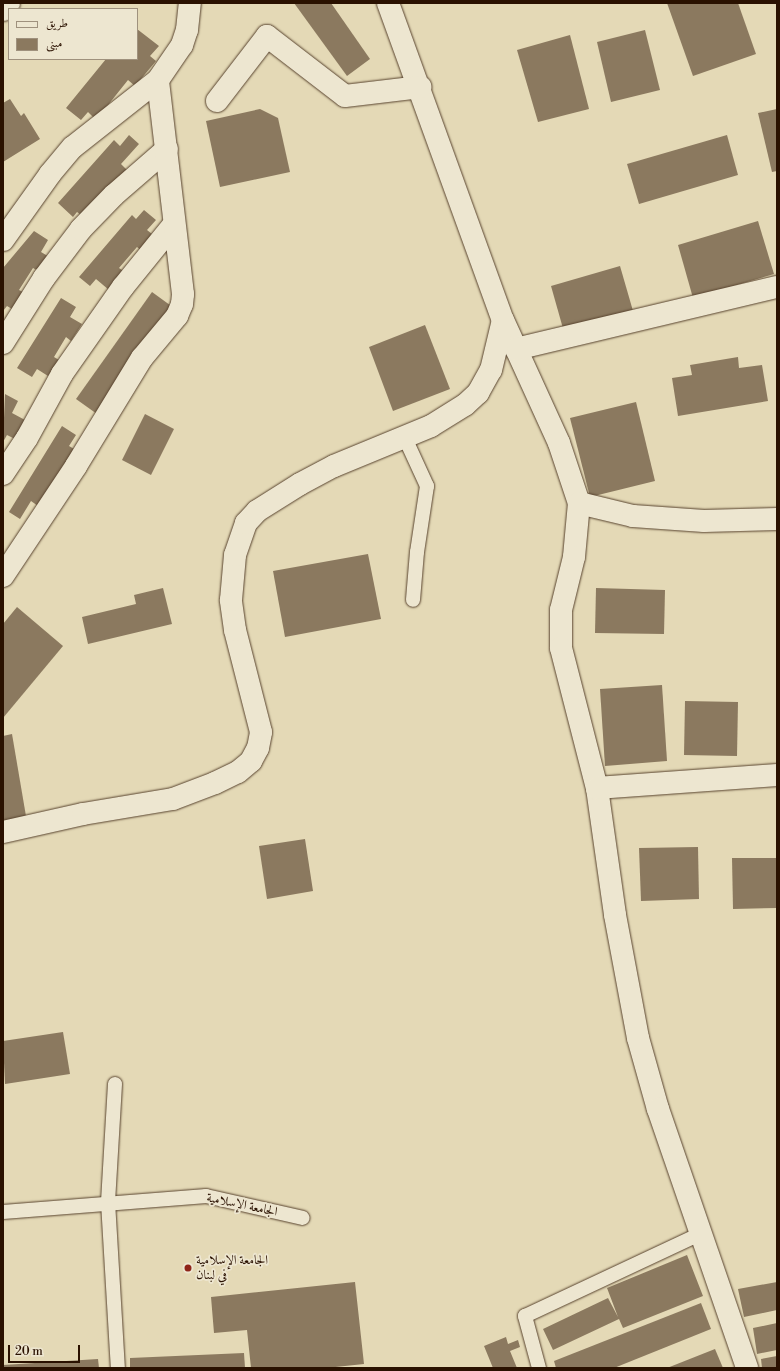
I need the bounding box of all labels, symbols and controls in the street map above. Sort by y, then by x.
legend [8,8,138,60]
text: طريق [46,16,68,31]
text: مبنى [46,36,62,51]
street label: الجامعة الإسلامية [205,1190,279,1220]
place label: الجامعة الإسلامية في لبنان [196,1253,268,1284]
marker: الجامعة الإسلامية في لبنان [183,1263,193,1273]
scale bar [10,1337,82,1363]
text: 20 m [15,1344,43,1359]

